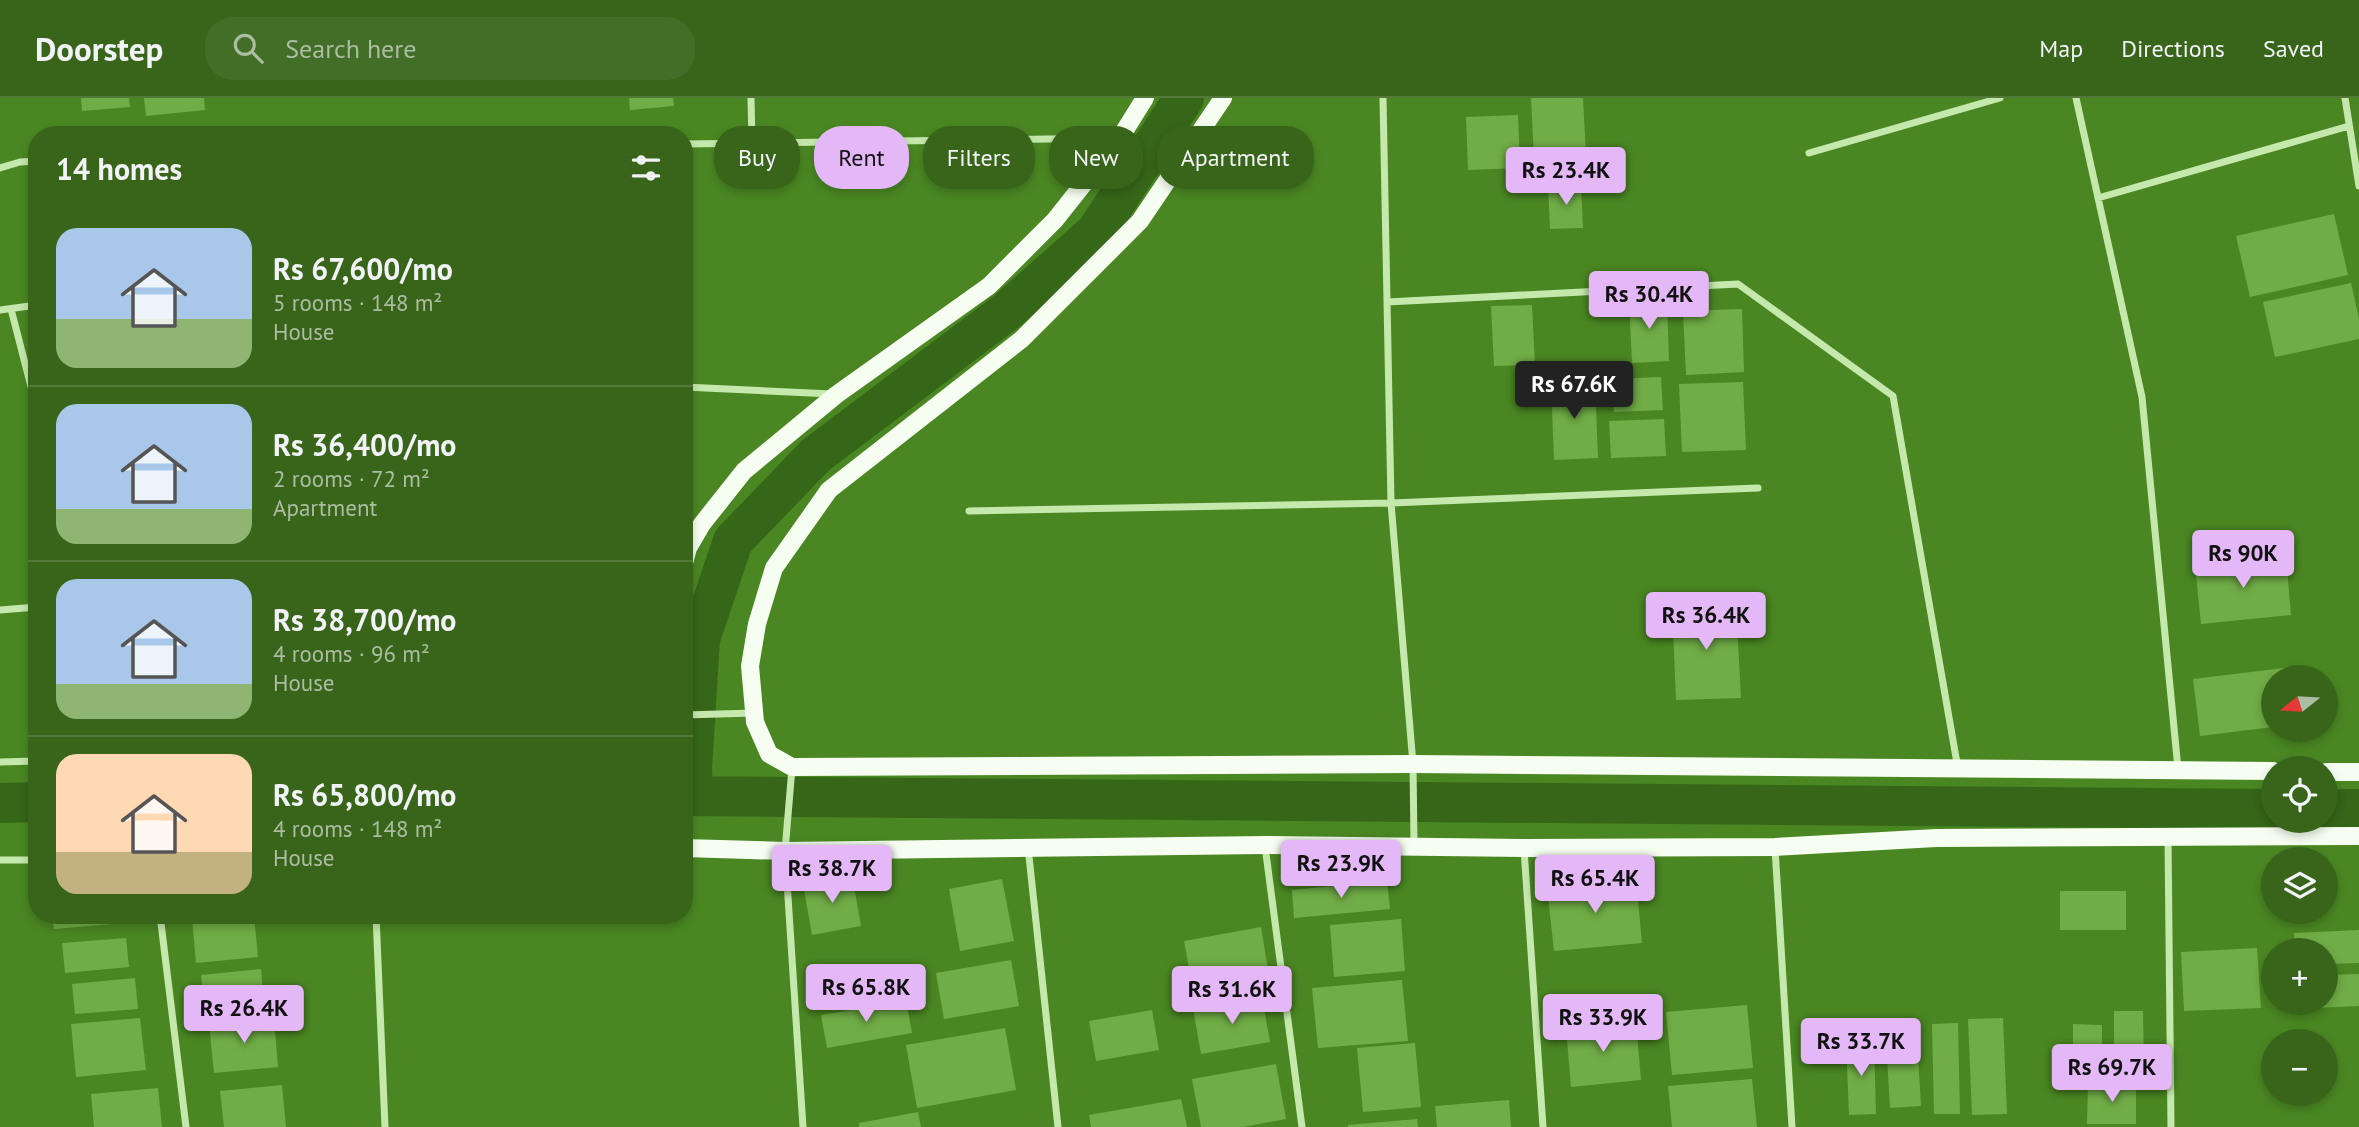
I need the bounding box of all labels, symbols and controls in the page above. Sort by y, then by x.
search box [205,17,695,80]
text: Doorstep [35,27,163,70]
icon: search [229,29,267,67]
text: Search here [285,32,416,65]
text: Map [2039,33,2083,64]
text: Directions [2121,33,2225,64]
text: Saved [2263,33,2324,64]
chip: Buy [714,126,800,189]
chip: Rent [814,126,909,189]
chip: Filters [923,126,1035,189]
chip: New [1049,126,1143,189]
chip: Apartment [1157,126,1314,189]
pin: Rs 23.4K [1494,148,1638,207]
text: 14 homes [56,149,182,188]
icon: filters [627,149,665,187]
text: Rs 23.4K [1522,155,1610,184]
text: Rs 67,600/mo [273,249,453,288]
icon: home [112,256,196,340]
pin: Rs 30.4K [1577,272,1721,331]
text: Rs 30.4K [1605,279,1693,308]
text: 5 rooms · 148 m² [273,288,442,317]
text: House [273,317,335,346]
pin: Rs 67.6K [1502,362,1646,421]
text: Rs 67.6K [1531,369,1617,398]
text: Rs 36,400/mo [273,425,456,464]
icon: home [112,432,196,516]
text: 2 rooms · 72 m² [273,464,430,493]
text: Apartment [273,493,377,522]
pin: Rs 90K [2186,531,2300,590]
text: Rs 90K [2208,538,2278,567]
pin: Rs 36.4K [1634,592,1778,652]
text: Rs 38,700/mo [273,600,456,639]
text: Rs 36.4K [1662,600,1750,629]
icon: home [112,607,196,691]
text: 4 rooms · 96 m² [273,639,430,668]
north arrow [2261,665,2338,742]
map controls [2261,665,2338,1106]
text: House [273,668,335,697]
button: locate [2261,756,2338,833]
text: Rs 65,800/mo [273,775,456,814]
icon: home [112,782,196,866]
text: 4 rooms · 148 m² [273,814,442,843]
pin: Rs 23.9K [1269,840,1413,900]
text: House [273,843,335,872]
pin: Rs 38.7K [760,846,904,905]
button: layers [2261,847,2338,924]
text: Rs 23.9K [1297,848,1385,877]
text: Rs 38.7K [788,853,876,882]
pin: Rs 65.4K [1523,856,1667,915]
text: Rs 65.4K [1551,863,1639,892]
button: + [2261,938,2338,1015]
pin: Rs 65.8K [794,964,938,1024]
pin: Rs 31.6K [1160,967,1304,1026]
text: Rs 65.8K [822,972,910,1001]
text: Rs 31.6K [1188,974,1276,1003]
pin: Rs 26.4K [172,986,316,1045]
text: Rs 26.4K [200,993,288,1022]
pin: Rs 33.9K [1531,995,1675,1054]
text: Rs 33.9K [1559,1002,1647,1031]
pin: Rs 33.7K [1789,1018,1933,1078]
text: Rs 33.7K [1817,1026,1905,1055]
button: − [2261,1029,2338,1106]
pin: Rs 69.7K [2040,1044,2184,1104]
text: Rs 69.7K [2068,1052,2156,1081]

